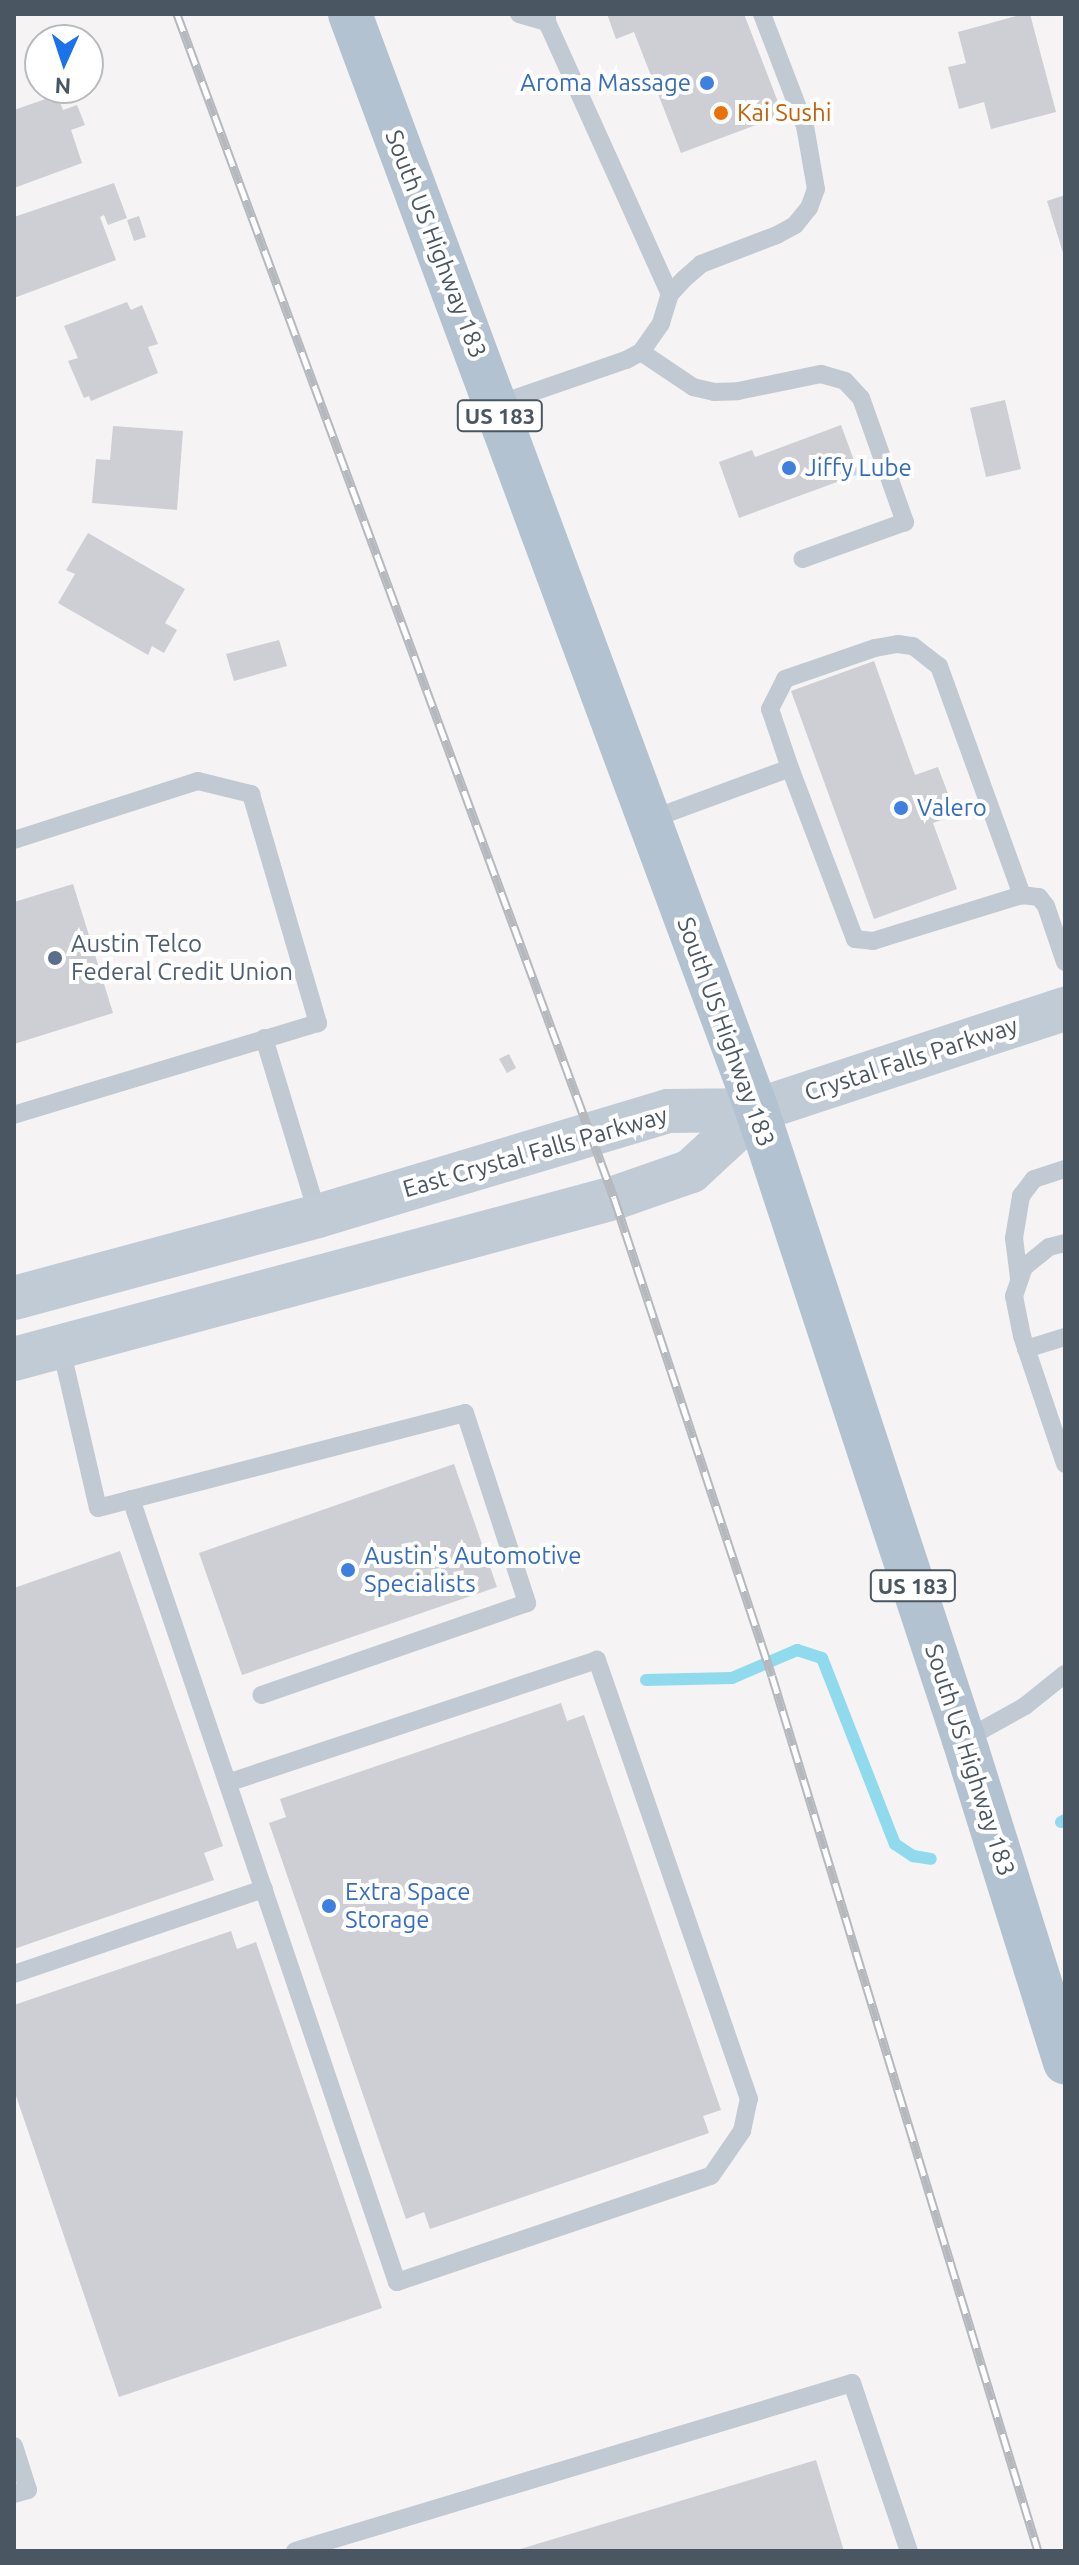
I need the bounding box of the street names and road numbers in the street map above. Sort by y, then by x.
street label: South US Highway 183 [379,126,493,362]
road number: US 183 [456,398,544,434]
street label: South US Highway 183 [671,913,781,1151]
street label: Crystal Falls Parkway [801,1011,1021,1107]
street label: East Crystal Falls Parkway [399,1100,671,1204]
road number: US 183 [869,1568,957,1604]
street label: South US Highway 183 [919,1640,1021,1880]

